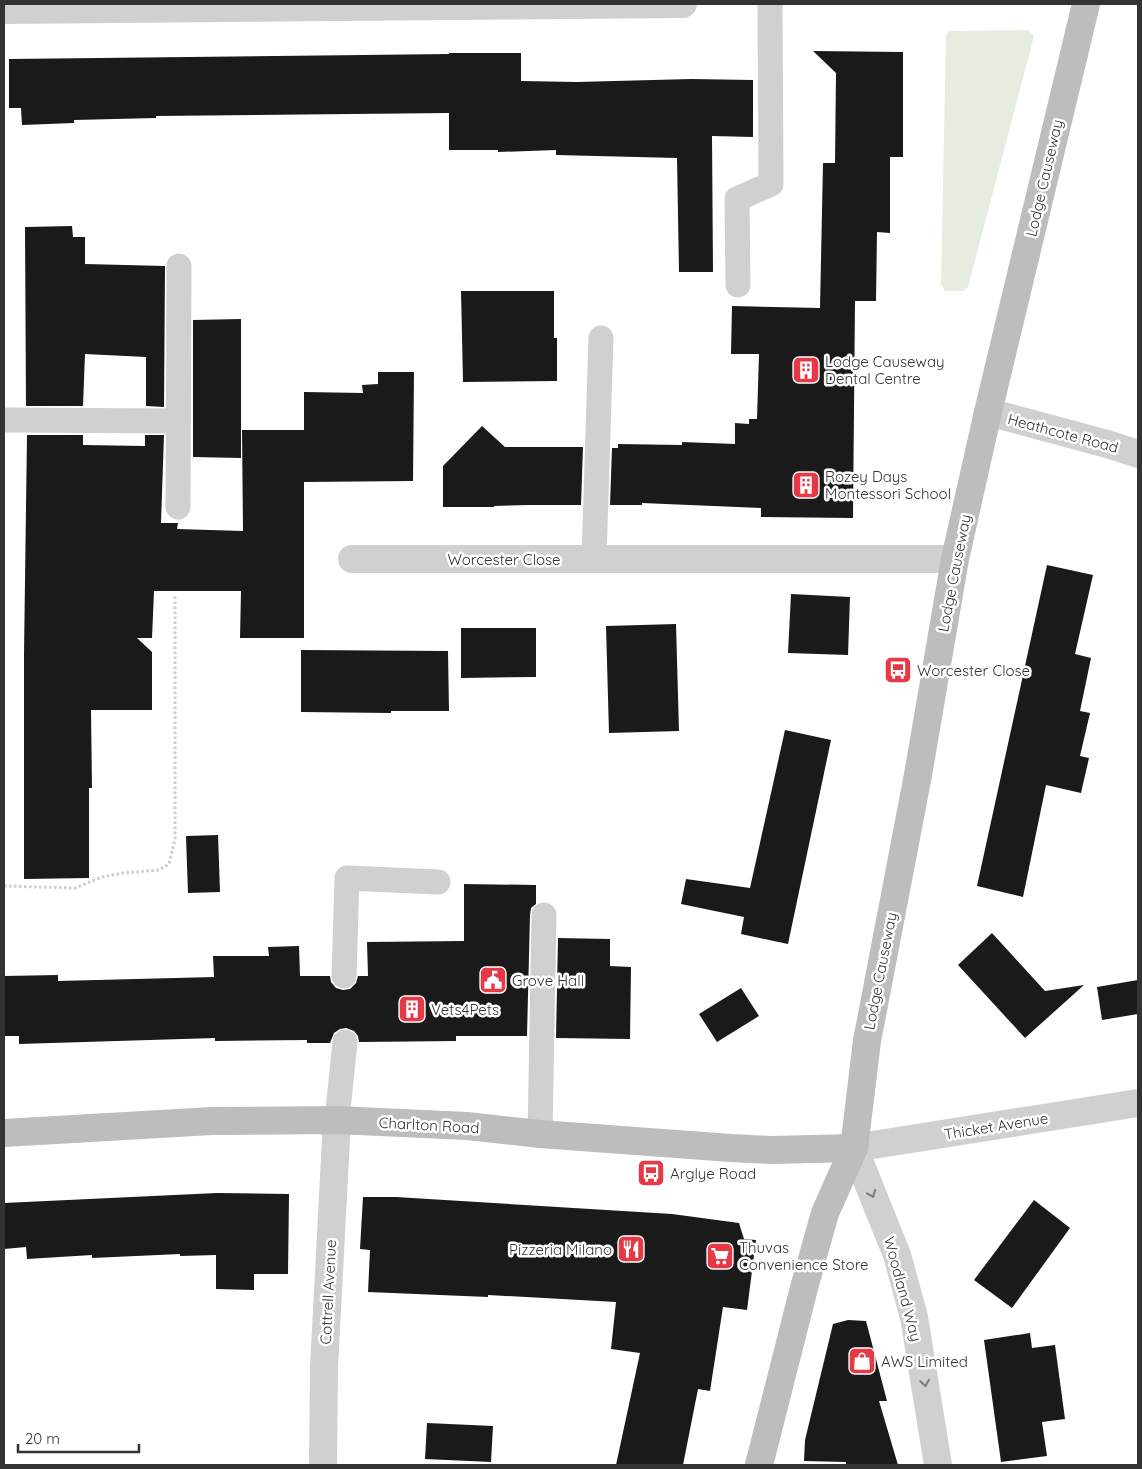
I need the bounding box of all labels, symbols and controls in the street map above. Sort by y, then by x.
street label: Lodge Causeway [1021,118,1067,238]
place label: Lodge Causeway Dental Centre [825,352,945,388]
building icon: Lodge Causeway Dental Centre [791,355,821,385]
street label: Heathcote Road [1006,409,1120,457]
place label: Rozey Days Montessori School [825,467,951,503]
building icon: Rozey Days Montessori School [791,470,821,500]
street label: Lodge Causeway [933,513,975,633]
street label: Worcester Close [447,550,561,569]
bus stop icon: Worcester Close [883,655,913,685]
place label: Worcester Close [917,661,1030,680]
street label: Lodge Causeway [859,911,901,1031]
public building icon: Grove Hall [478,965,508,995]
place label: Grove Hall [512,971,584,990]
building icon: Vets4Pets [397,994,427,1024]
place label: Vets4Pets [431,1000,499,1019]
street label: Thicket Avenue [943,1108,1049,1144]
street label: Charlton Road [378,1113,480,1137]
bus stop icon: Arglye Road [636,1158,666,1188]
place label: Arglye Road [670,1164,756,1183]
one-way arrow [867,1189,877,1197]
restaurant icon: Pizzeria Milano [616,1234,646,1264]
street label: Woodland Way [880,1234,926,1344]
place label: Thuvas Convenience Store [739,1238,869,1274]
street label: Cottrell Avenue [316,1239,340,1345]
place label: Pizzeria Milano [509,1240,612,1259]
supermarket icon: Thuvas Convenience Store [705,1241,735,1271]
shop icon: AWS Limited [847,1346,877,1376]
place label: AWS Limited [881,1352,968,1371]
one-way arrow [919,1379,929,1388]
scale bar [18,1422,139,1454]
text: 20 m [25,1429,60,1448]

